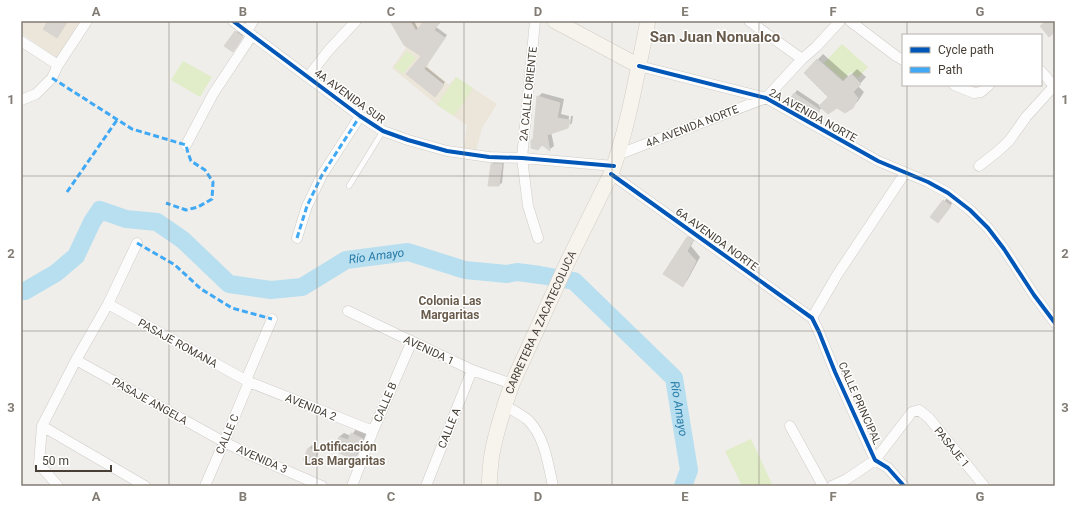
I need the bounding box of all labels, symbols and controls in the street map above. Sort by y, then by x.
text: A [92,4,101,19]
text: B [239,4,247,19]
text: C [387,4,396,19]
text: D [534,4,542,19]
text: E [681,4,689,19]
text: F [829,4,837,19]
text: G [976,4,985,19]
district label: San Juan Nonualco [650,28,780,46]
legend [902,34,1042,86]
text: Cycle path [938,43,994,57]
street label: 2A CALLE ORIENTE [517,46,540,142]
text: Path [938,63,963,77]
street label: 4A AVENIDA SUR [312,66,388,127]
street label: 2A AVENIDA NORTE [767,86,859,145]
text: 1 [7,92,15,107]
text: 1 [1061,92,1069,107]
street label: 4A AVENIDA NORTE [644,103,740,150]
street label: 6A AVENIDA NORTE [673,205,760,274]
text: 2 [7,246,15,261]
water label: Río Amayo [348,246,405,267]
text: 2 [1061,246,1069,261]
street label: CARRETERA A ZACATECOLUCA [503,248,579,396]
district label: Colonia Las Margaritas [419,294,481,322]
street label: PASAJE ROMANA [136,316,220,371]
street label: AVENIDA 1 [402,333,456,368]
street label: CALLE PRINCIPAL [835,360,884,447]
street label: PASAJE ANGELA [110,375,190,428]
street label: CALLE B [371,380,400,424]
water label: Río Amayo [668,380,690,438]
street label: AVENIDA 2 [283,391,338,424]
text: 3 [7,400,15,415]
text: 3 [1061,400,1069,415]
street label: CALLE A [436,405,464,450]
street label: CALLE C [213,412,242,456]
street label: PASAJE 1 [931,424,972,470]
district label: Lotificación Las Margaritas [305,440,385,468]
street label: AVENIDA 3 [234,443,289,476]
scale bar [36,447,111,473]
text: 50 m [42,454,69,468]
text: A [92,489,101,504]
text: B [239,489,247,504]
text: C [387,489,396,504]
text: D [534,489,542,504]
text: E [681,489,689,504]
text: F [829,489,837,504]
text: G [976,489,985,504]

